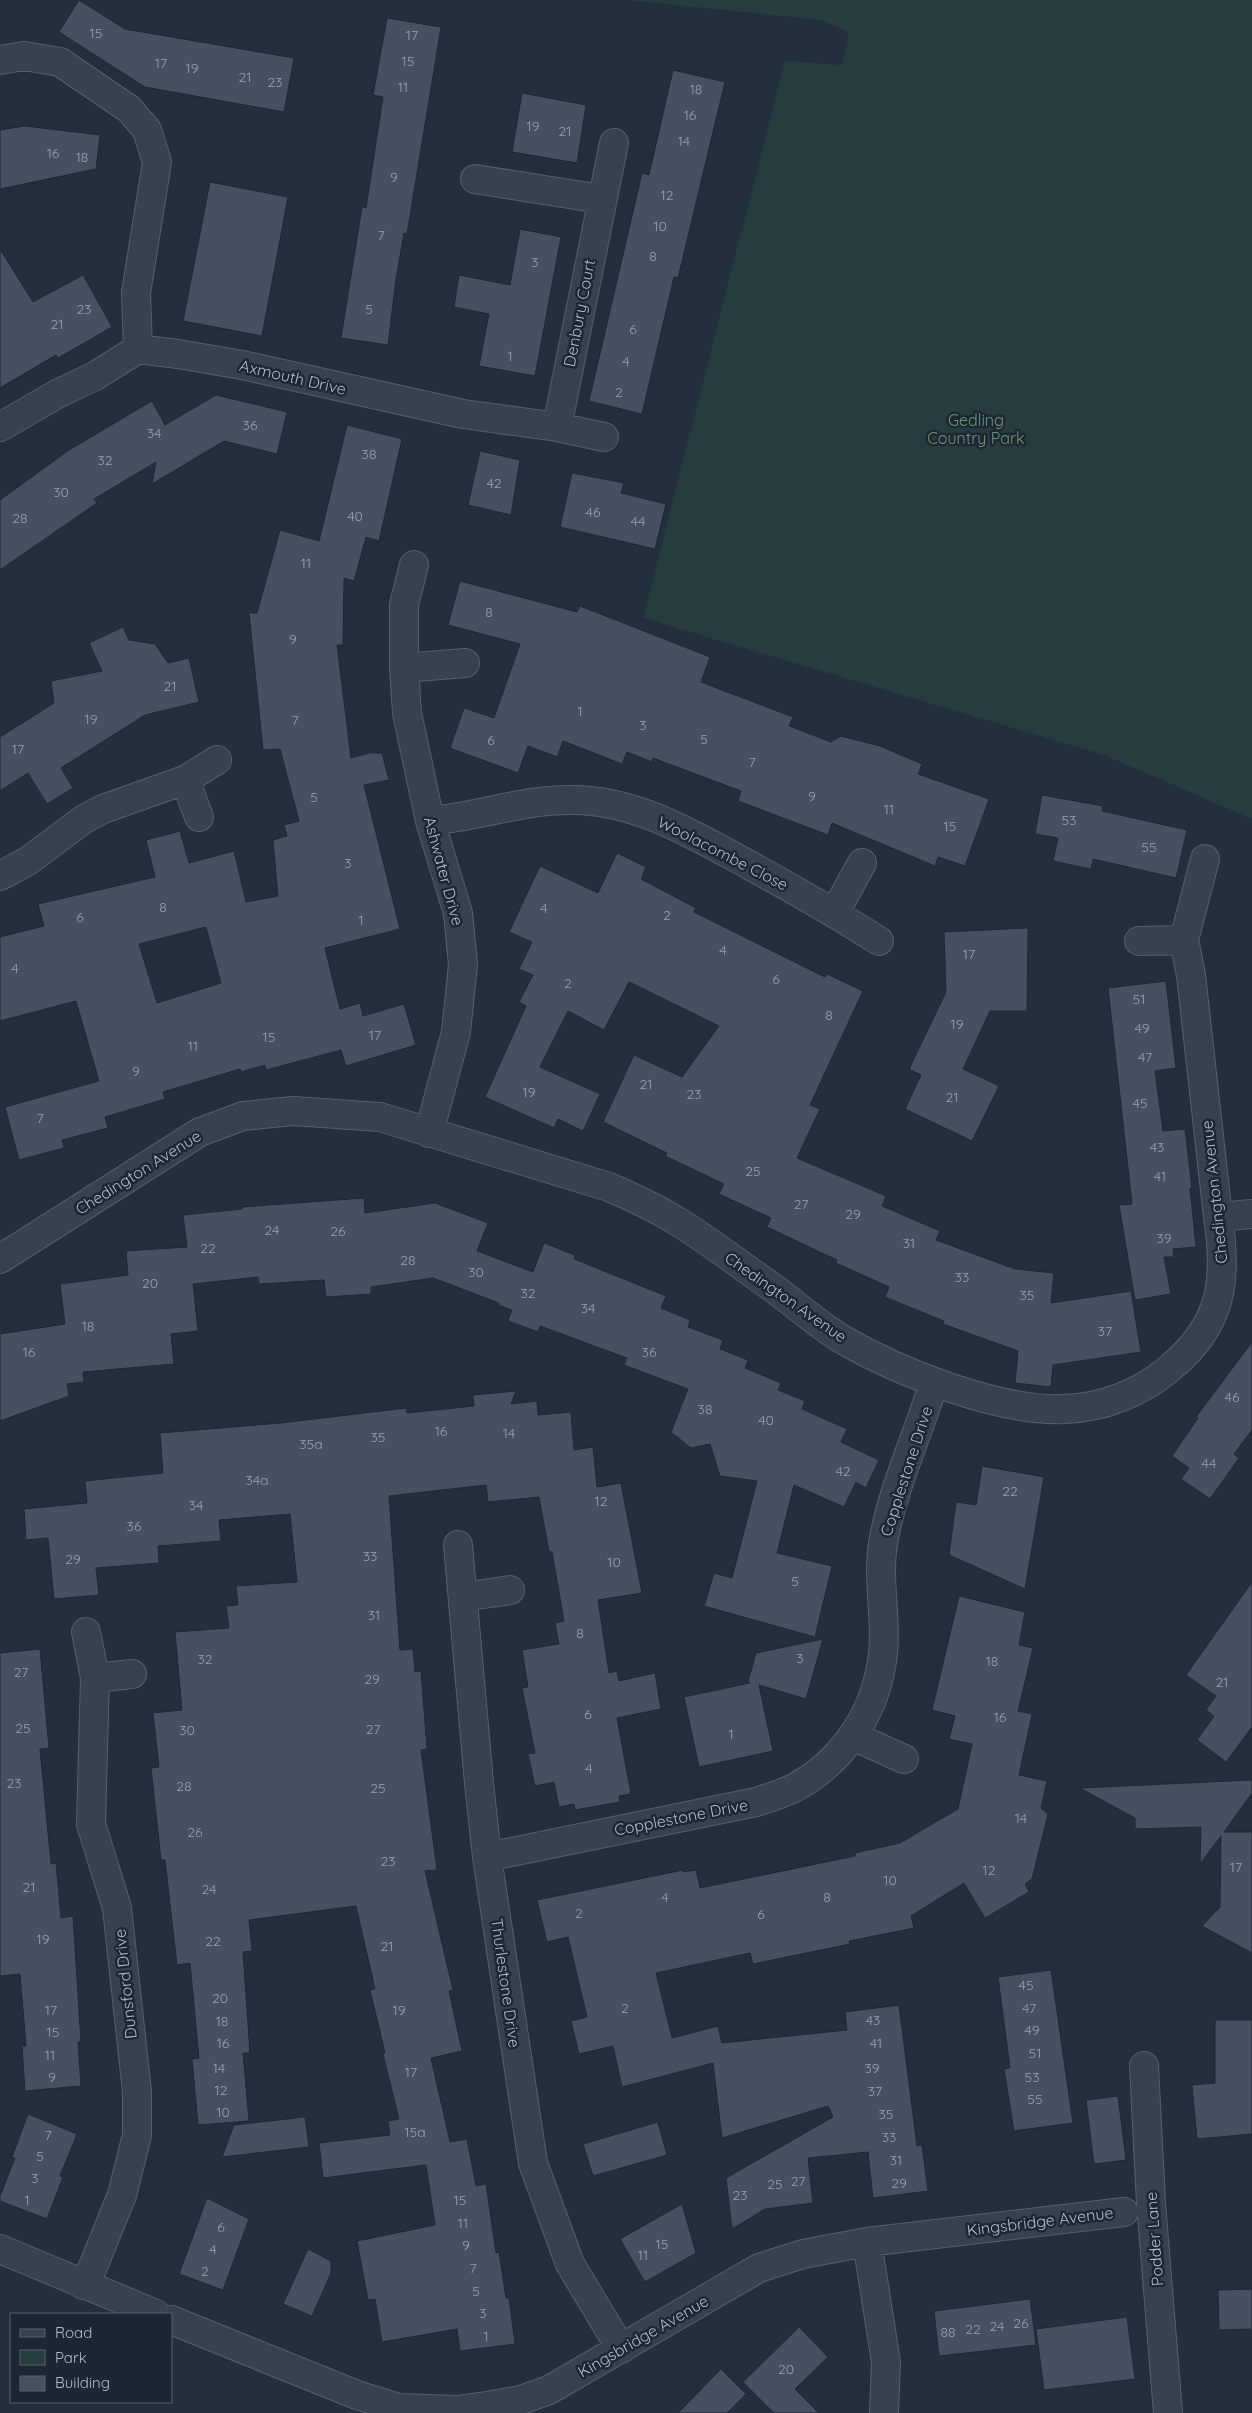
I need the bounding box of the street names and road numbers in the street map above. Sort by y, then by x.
street label: Denbury Court [559,258,599,368]
street label: Axmouth Drive [238,355,348,399]
street label: Woolacombe Close [654,811,792,895]
street label: Ashwater Drive [420,814,468,928]
street label: Chedington Avenue [1197,1119,1231,1265]
street label: Chedington Avenue [72,1125,204,1219]
street label: Chedington Avenue [721,1247,851,1347]
street label: Copplestone Drive [876,1403,936,1539]
street label: Copplestone Drive [612,1794,750,1840]
street label: Thurlestone Drive [487,1917,525,2049]
street label: Dunsford Drive [109,1928,141,2040]
street label: Podder Lane [1141,2191,1167,2287]
street label: Kingsbridge Avenue [966,2202,1114,2240]
street label: Kingsbridge Avenue [574,2290,712,2382]

